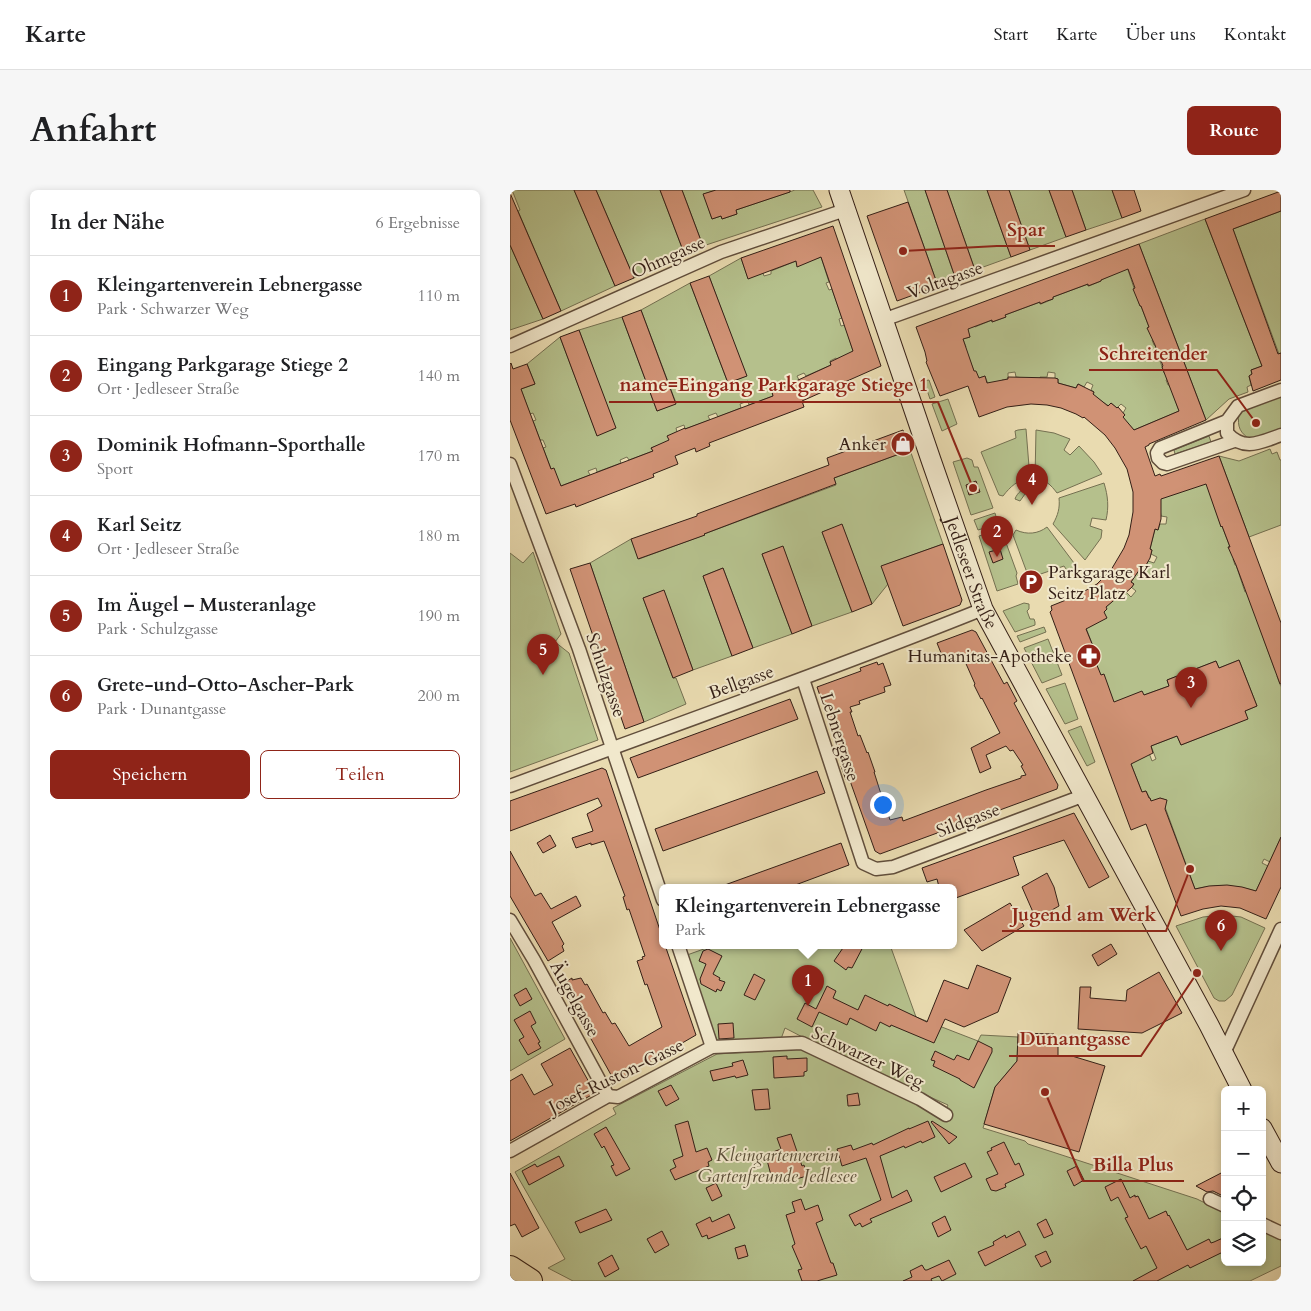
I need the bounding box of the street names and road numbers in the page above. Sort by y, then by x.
street label: Ohmgasse [627,230,709,285]
street label: Voltagasse [904,255,987,306]
street label: Jedleseer Straße [938,510,1004,634]
street label: Schulzgasse [579,630,632,721]
street label: Bellgasse [705,659,777,706]
street label: Lebnergasse [813,690,866,785]
street label: Sildgasse [933,797,1004,844]
street label: Äugelgasse [543,957,606,1042]
street label: Schwarzer Weg [807,1020,929,1095]
street label: Josef-Ruston-Gasse [542,1033,688,1121]

